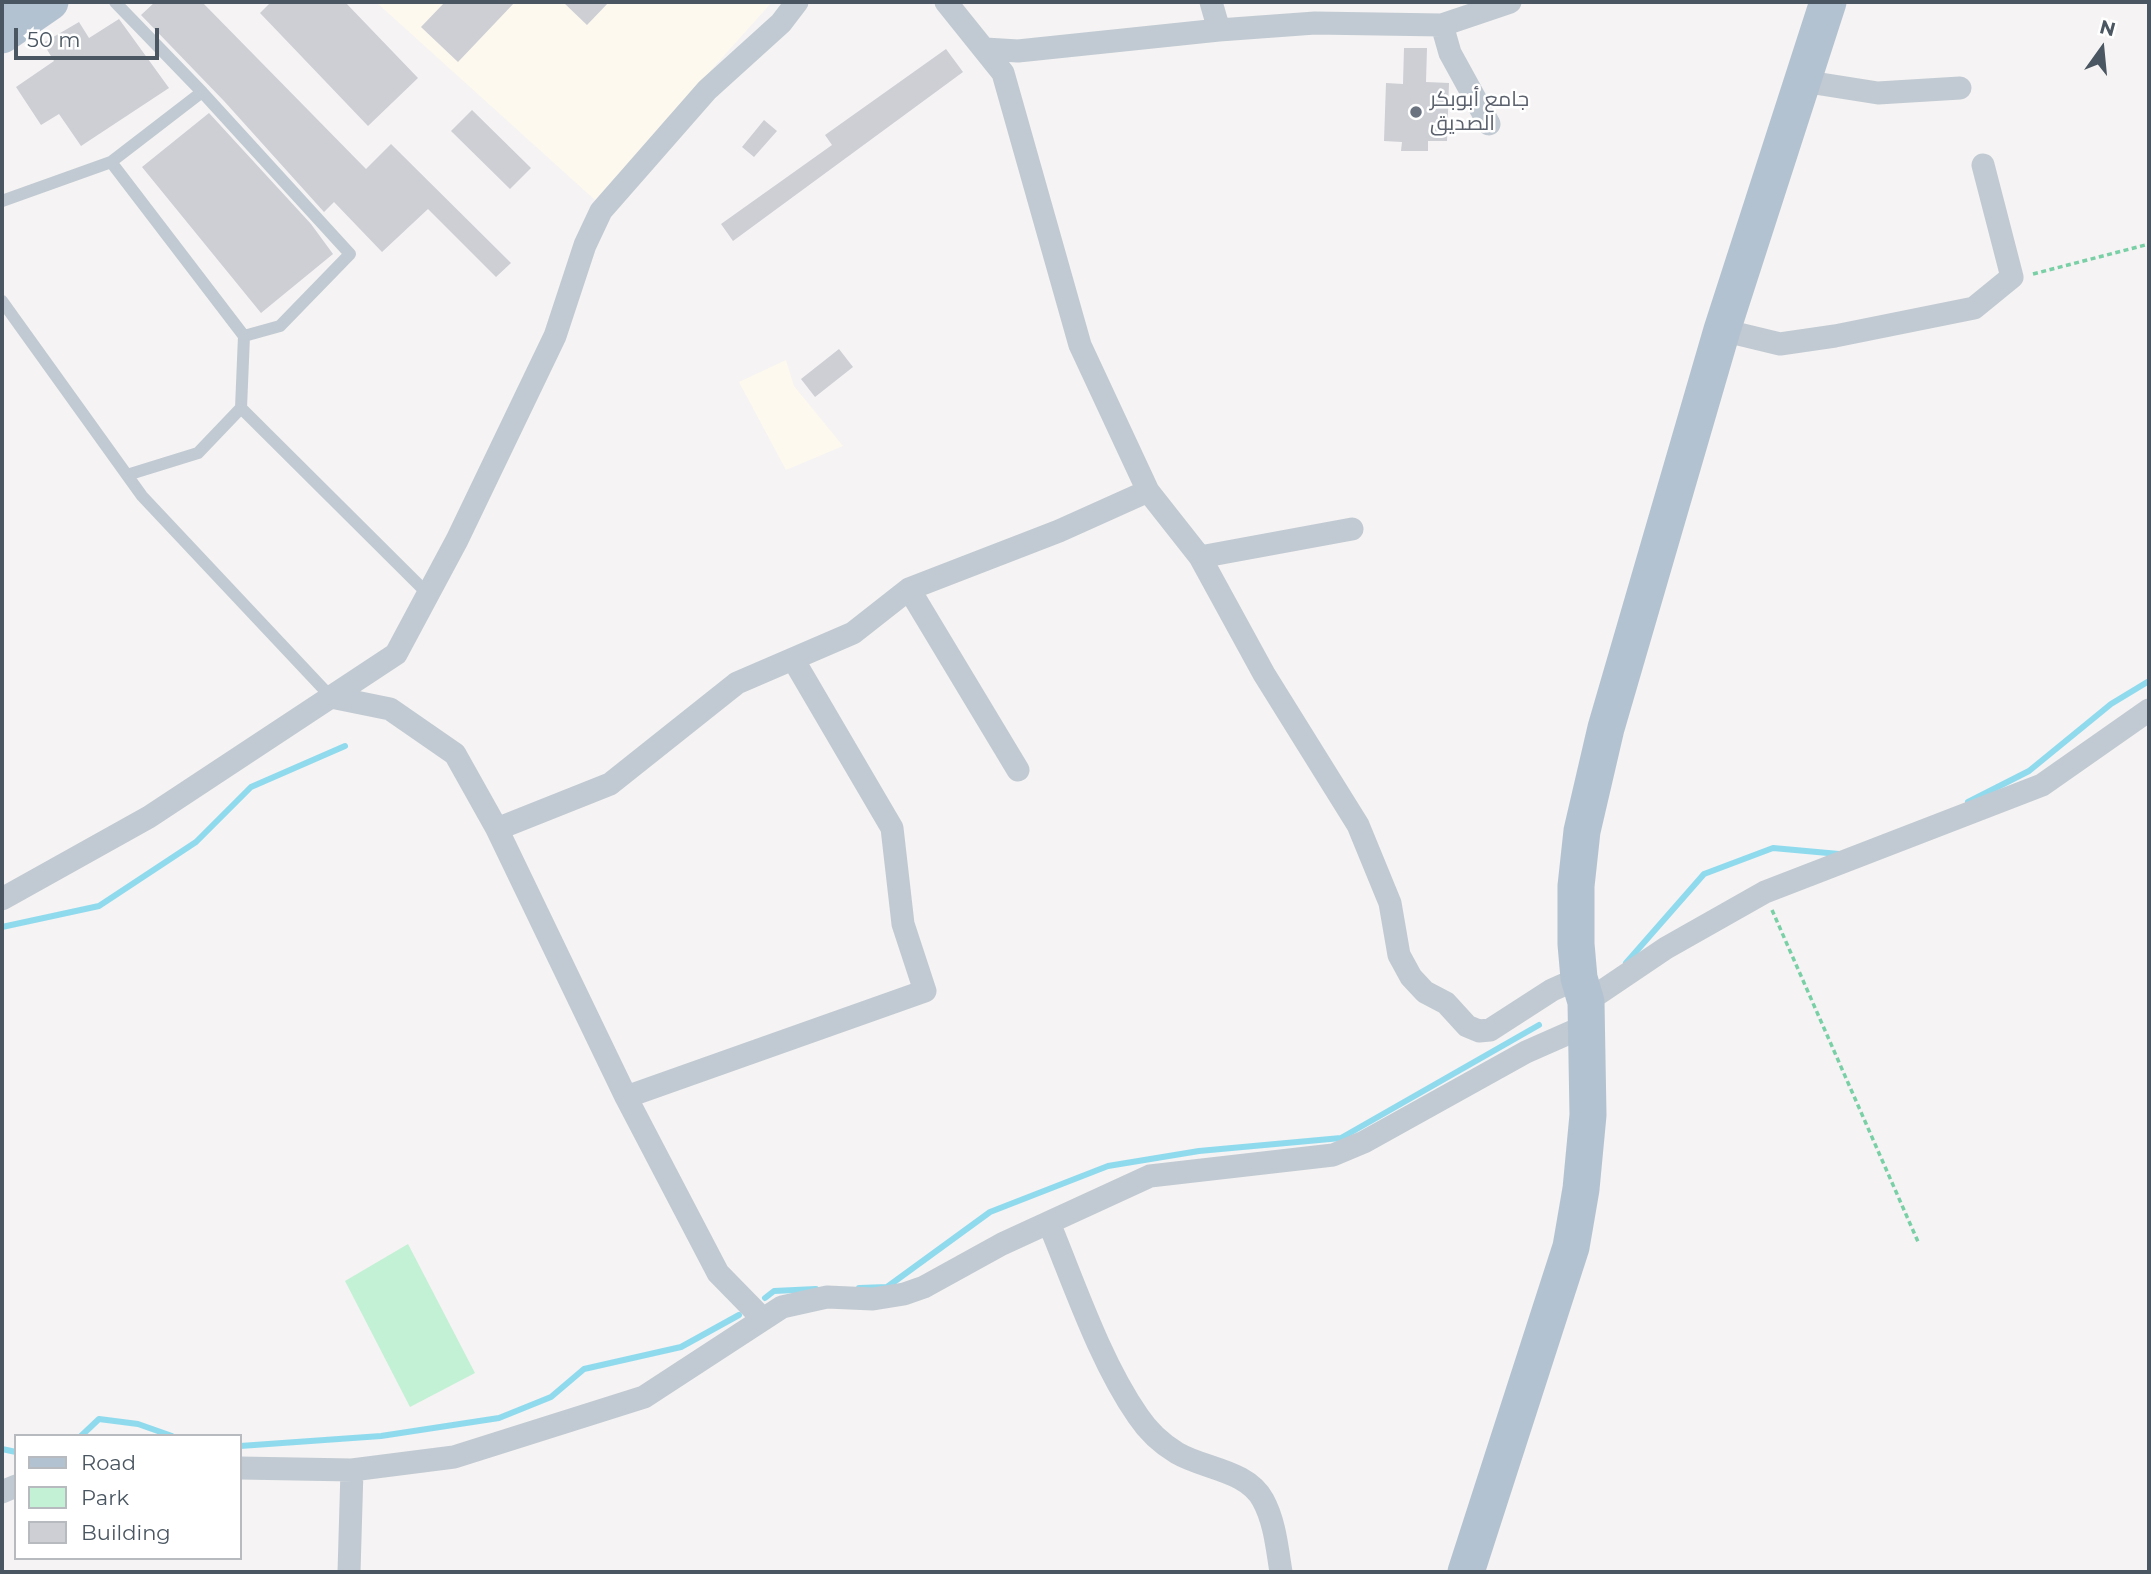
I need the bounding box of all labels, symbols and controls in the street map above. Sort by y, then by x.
scale bar [18,14,163,58]
north arrow [2067,14,2137,84]
text: N [2097,15,2118,41]
text: 50 m [27,27,81,52]
place label: جامع أبوبكر الصديق [1430,87,1529,137]
marker: جامع أبوبكر الصديق [1408,104,1424,120]
legend [14,1434,242,1560]
text: Road [81,1450,136,1475]
text: Park [81,1485,129,1510]
text: Building [81,1520,171,1545]

